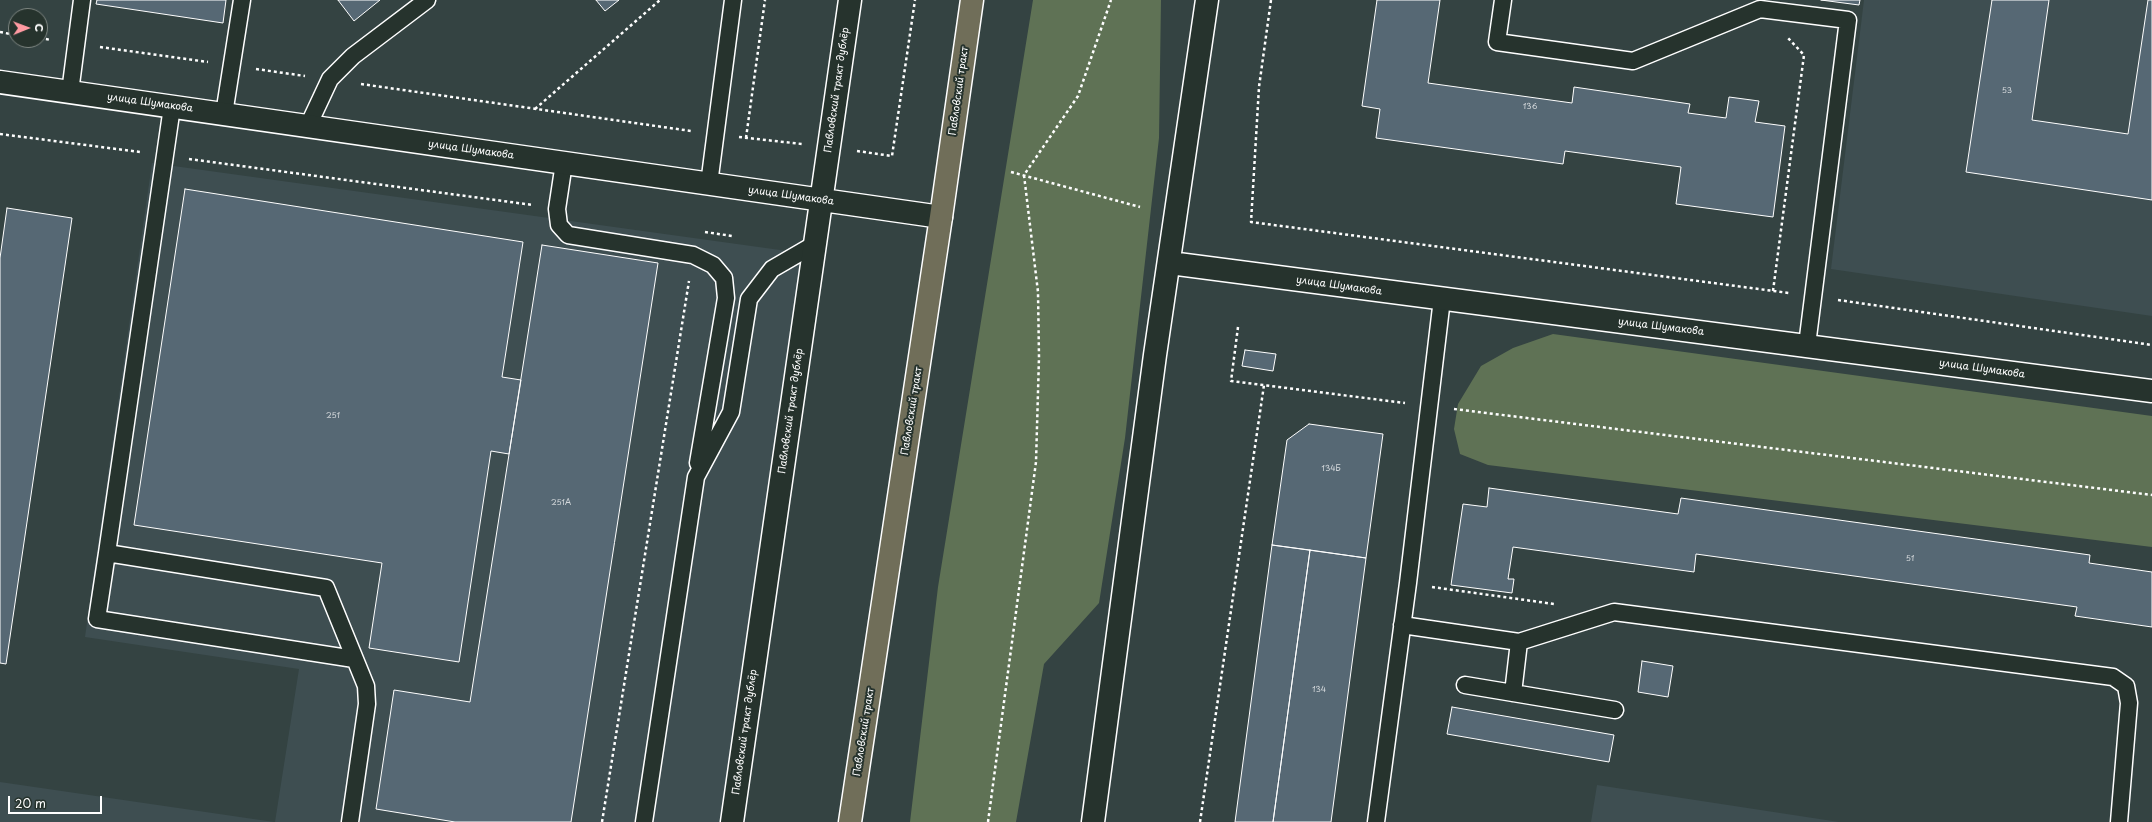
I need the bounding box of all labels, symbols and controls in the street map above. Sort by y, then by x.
north arrow [8,8,48,48]
text: С [31,24,48,32]
street label: Павловский тракт дублёр [822,27,852,153]
street label: Павловский тракт [947,46,971,136]
house number: 53 [2002,86,2012,96]
street label: улица Шумакова [106,91,194,115]
house number: 136 [1523,102,1537,112]
street label: улица Шумакова [427,138,515,162]
street label: улица Шумакова [747,184,835,208]
street label: улица Шумакова [1295,274,1383,298]
street label: улица Шумакова [1617,316,1705,338]
street label: Павловский тракт дублёр [776,348,806,474]
street label: улица Шумакова [1938,357,2026,381]
street label: Павловский тракт [899,366,925,456]
house number: 251 [326,411,340,421]
house number: 134Б [1321,464,1341,474]
house number: 251А [551,498,571,508]
house number: 51 [1906,554,1914,564]
street label: Павловский тракт дублёр [730,669,760,795]
house number: 134 [1312,685,1326,695]
street label: Павловский тракт [851,687,877,777]
scale bar [10,788,104,814]
text: 20 m [15,794,46,812]

